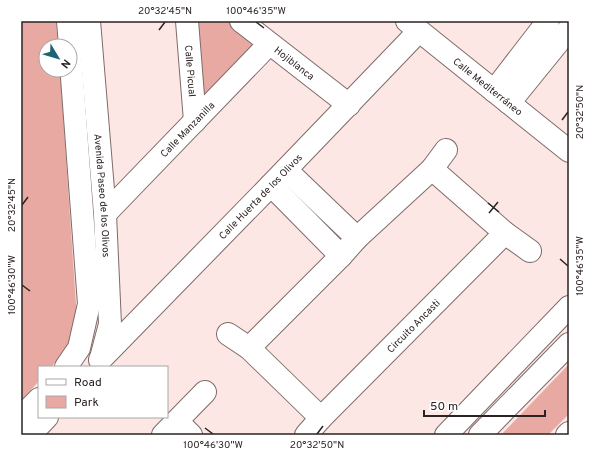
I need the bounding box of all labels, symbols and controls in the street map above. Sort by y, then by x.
text: 20°32'45"N [138,5,192,18]
text: 100°46'35"W [226,5,286,18]
north arrow [38,38,78,78]
street label: Calle Picual [181,44,198,97]
street label: Hojiblanca [271,44,316,84]
street label: Calle Mediterráneo [450,55,525,119]
text: N [57,56,73,71]
text: 20°32'50"N [574,85,587,139]
street label: Calle Manzanilla [158,99,218,161]
street label: Avenida Paseo de los Olivos [90,133,112,258]
street label: Calle Huerta de los Olivos [216,151,306,243]
text: 20°32'45"N [6,178,19,232]
text: 100°46'35"W [574,236,587,296]
text: 100°46'30"W [6,255,19,315]
street label: Circuito Ancasti [385,297,443,356]
legend [38,366,168,418]
text: Road [74,375,102,391]
scale bar [424,392,545,418]
text: Park [74,395,99,411]
text: 50 m [430,399,458,415]
text: 100°46'30"W [183,439,243,452]
text: 20°32'50"N [290,439,344,452]

